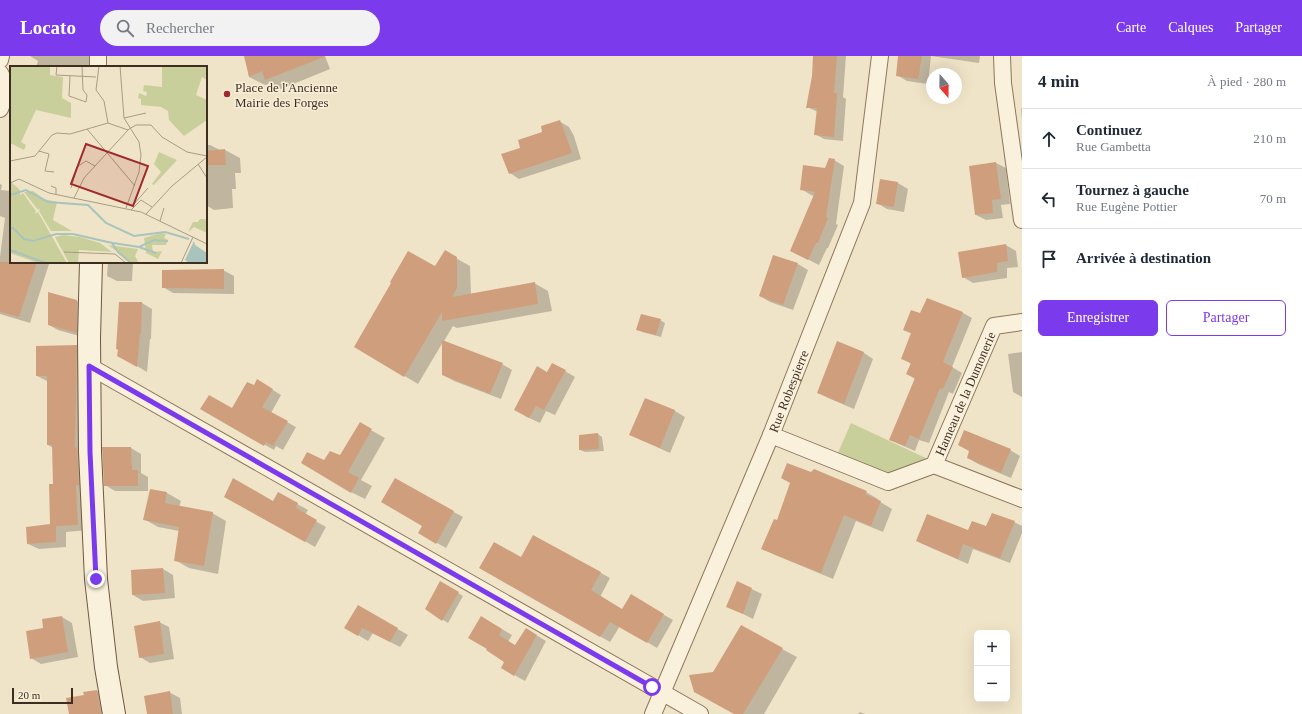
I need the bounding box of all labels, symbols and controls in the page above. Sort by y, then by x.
search box [100,10,380,46]
text: Locato [20,17,76,38]
icon: search [114,17,136,39]
text: Rechercher [146,20,214,36]
text: Carte [1116,20,1146,35]
text: Calques [1168,20,1213,35]
text: Partager [1235,20,1282,35]
inset map [10,66,207,263]
north arrow [926,68,962,104]
text: 4 min [1038,72,1079,91]
text: À pied · 280 m [1207,74,1286,89]
place label: Place de l'Ancienne Mairie des Forges [235,80,338,110]
marker: Place de l'Ancienne Mairie des Forges [222,89,232,99]
text: Continuez [1076,122,1142,138]
icon: ahead [1038,128,1060,150]
text: 210 m [1253,131,1286,146]
text: Rue Gambetta [1076,139,1151,154]
text: Tournez à gauche [1076,182,1189,198]
icon: left [1038,188,1060,210]
text: 70 m [1260,191,1286,206]
text: Rue Eugène Pottier [1076,199,1177,214]
icon: arrive [1038,248,1060,270]
text: Arrivée à destination [1076,250,1211,266]
button: Enregistrer [1038,300,1158,336]
button: Partager [1166,300,1286,336]
street label: Hameau de la Dumonerie [932,329,999,458]
street label: Rue Robespierre [766,348,812,435]
route end [87,570,105,588]
map controls [974,630,1010,702]
button: + [974,630,1010,666]
button: − [974,666,1010,702]
route start [643,678,661,696]
scale bar [12,686,73,705]
text: 20 m [18,689,40,701]

